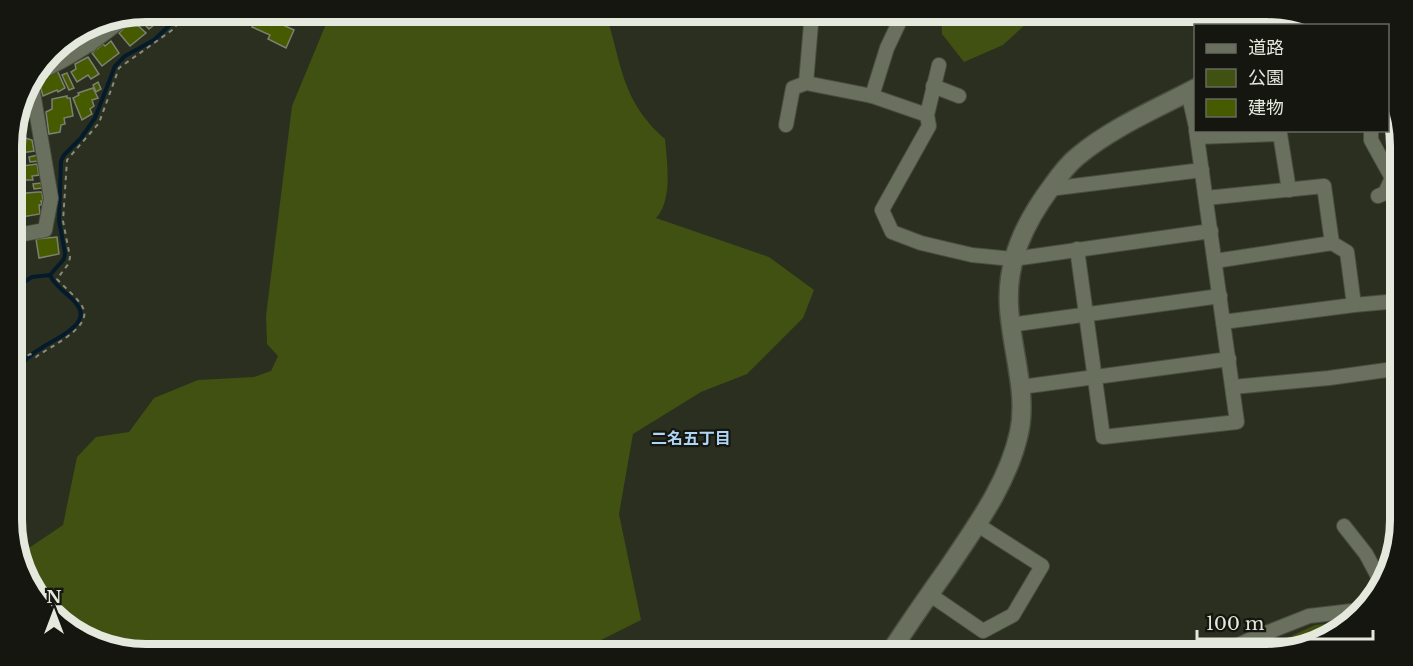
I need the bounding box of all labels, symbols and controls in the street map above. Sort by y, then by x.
legend [1194,24,1389,132]
text: 道路 [1248,37,1284,59]
text: 公園 [1248,67,1284,89]
text: 建物 [1248,97,1284,119]
district label: 二名五丁目 [651,428,731,448]
north arrow [24,582,84,642]
text: N [46,587,62,607]
scale bar [1197,603,1372,641]
text: 100 m [1206,613,1264,635]

